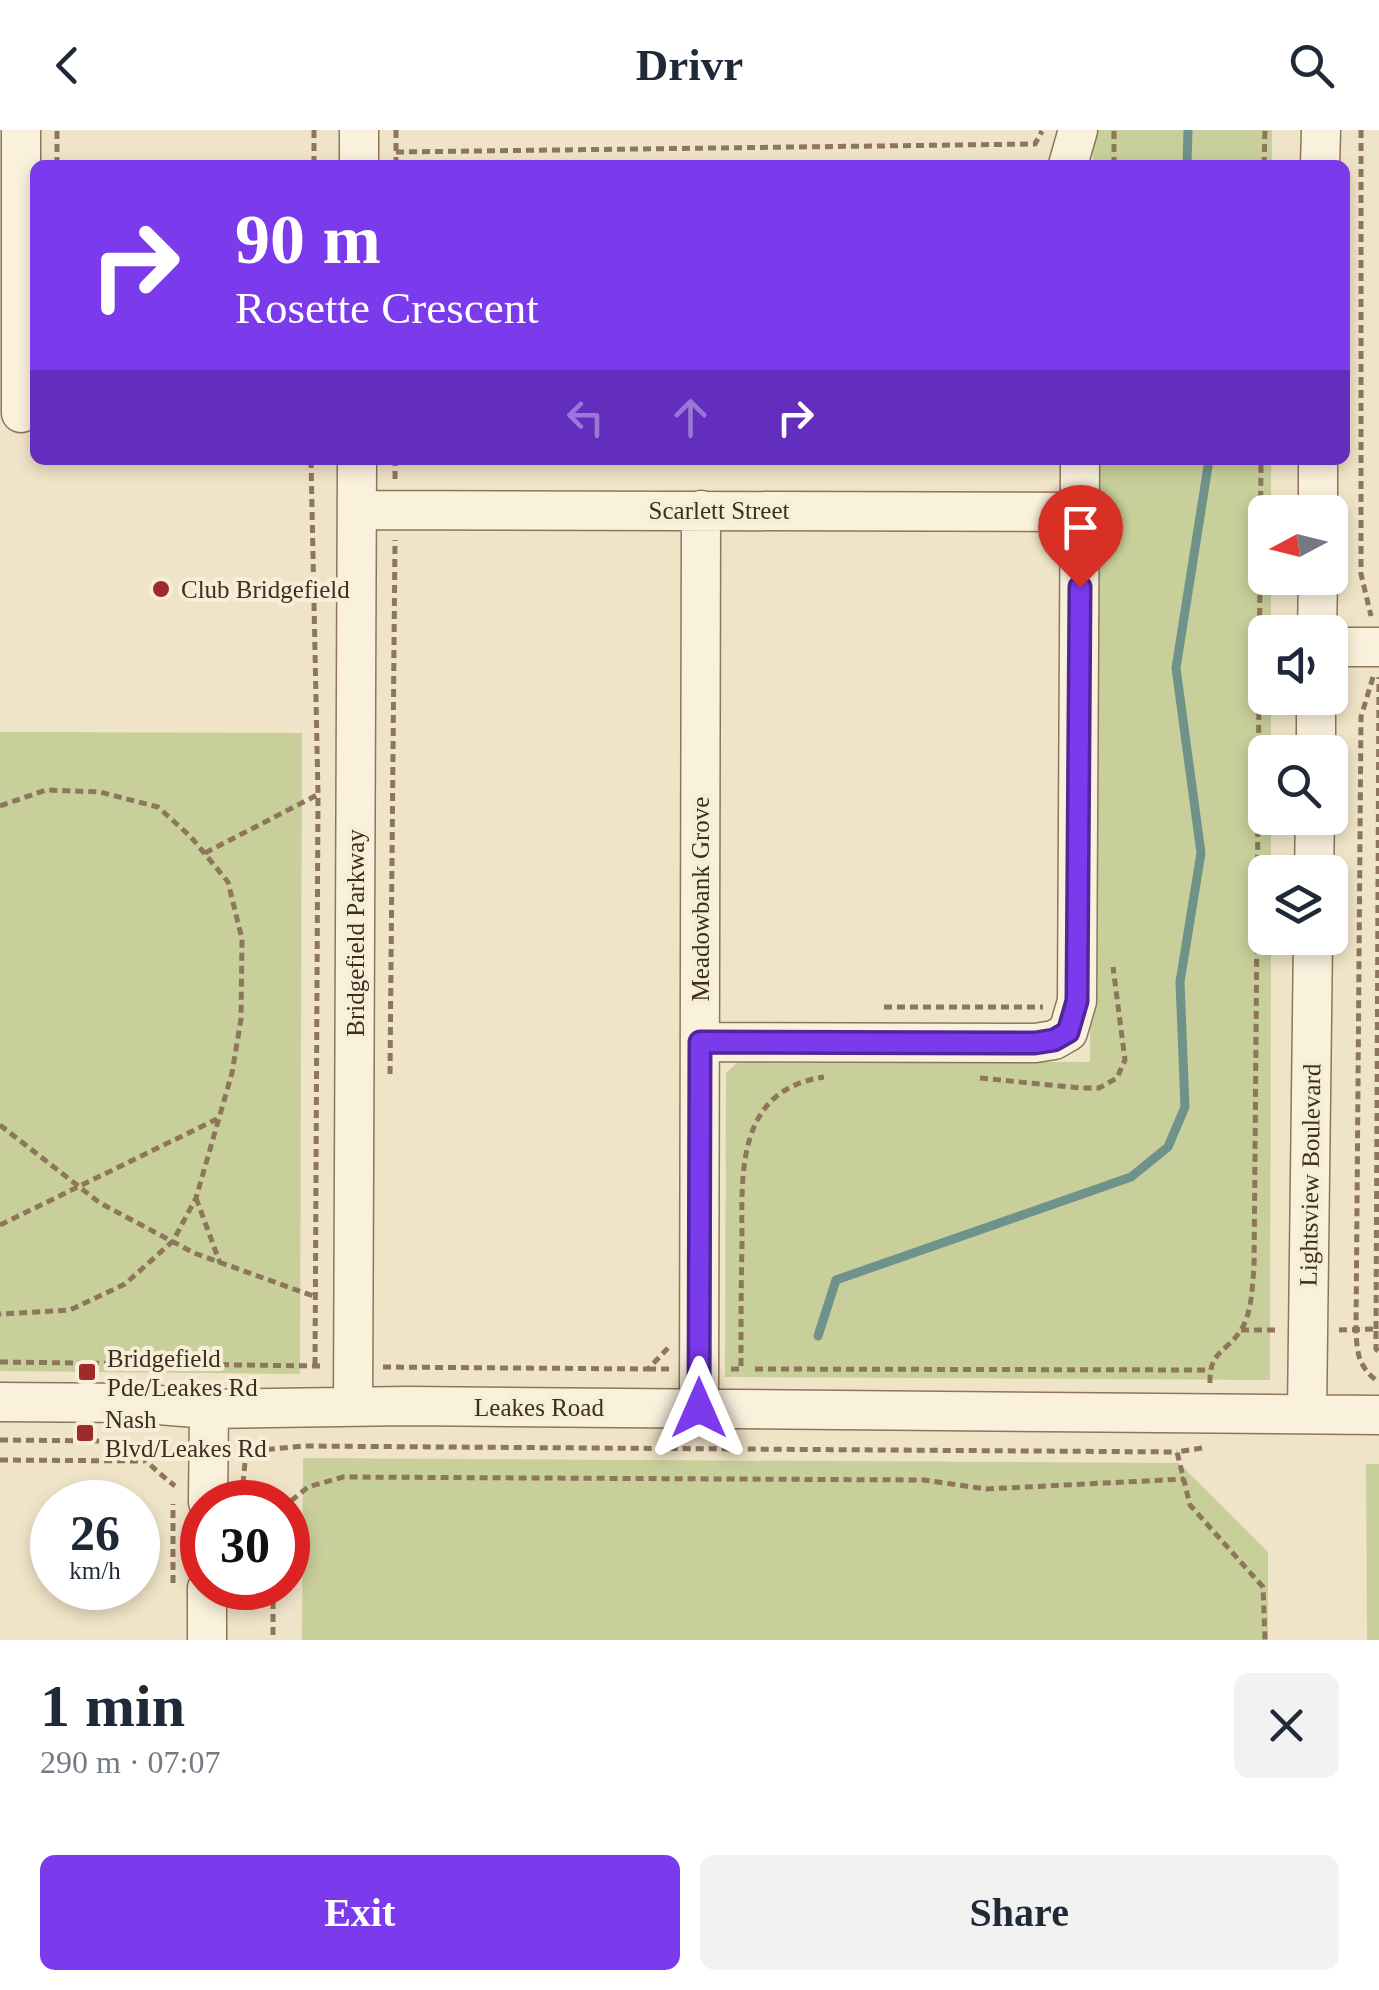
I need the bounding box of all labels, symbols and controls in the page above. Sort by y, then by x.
icon: back [40,38,95,93]
icon: search [1284,38,1339,93]
text: Drivr [636,40,743,90]
icon: right [70,200,200,330]
text: 90 m [235,201,381,278]
text: Rosette Crescent [235,283,539,333]
icon: left [558,390,613,445]
icon: ahead [663,390,718,445]
icon: right [768,390,823,445]
pin [1038,485,1123,588]
north arrow [1248,495,1348,595]
map controls [1248,495,1348,955]
street label: Scarlett Street [649,497,790,524]
icon: arrive [1053,500,1108,555]
place label: Club Bridgefield [181,576,350,603]
marker: Club Bridgefield [150,578,172,600]
button: sound [1248,615,1348,715]
button: search [1248,735,1348,835]
street label: Meadowbank Grove [687,797,714,1001]
street label: Bridgefield Parkway [342,829,369,1037]
button: layers [1248,855,1348,955]
street label: Lightsview Boulevard [1295,1063,1325,1287]
place label: Bridgefield Pde/Leakes Rd [107,1345,258,1401]
position arrow [647,1356,751,1460]
marker: Bridgefield Pde/Leakes Rd [76,1361,98,1383]
street label: Leakes Road [474,1394,604,1421]
place label: Nash Blvd/Leakes Rd [105,1406,267,1462]
marker: Nash Blvd/Leakes Rd [74,1422,96,1444]
speed limit sign: 30 [180,1480,310,1610]
text: 26 [70,1505,120,1561]
text: km/h [69,1557,121,1584]
text: 1 min [40,1673,185,1739]
button: close [1234,1673,1339,1778]
text: 290 m · 07:07 [40,1744,220,1780]
button: Exit [40,1855,680,1970]
button: Share [700,1855,1339,1970]

